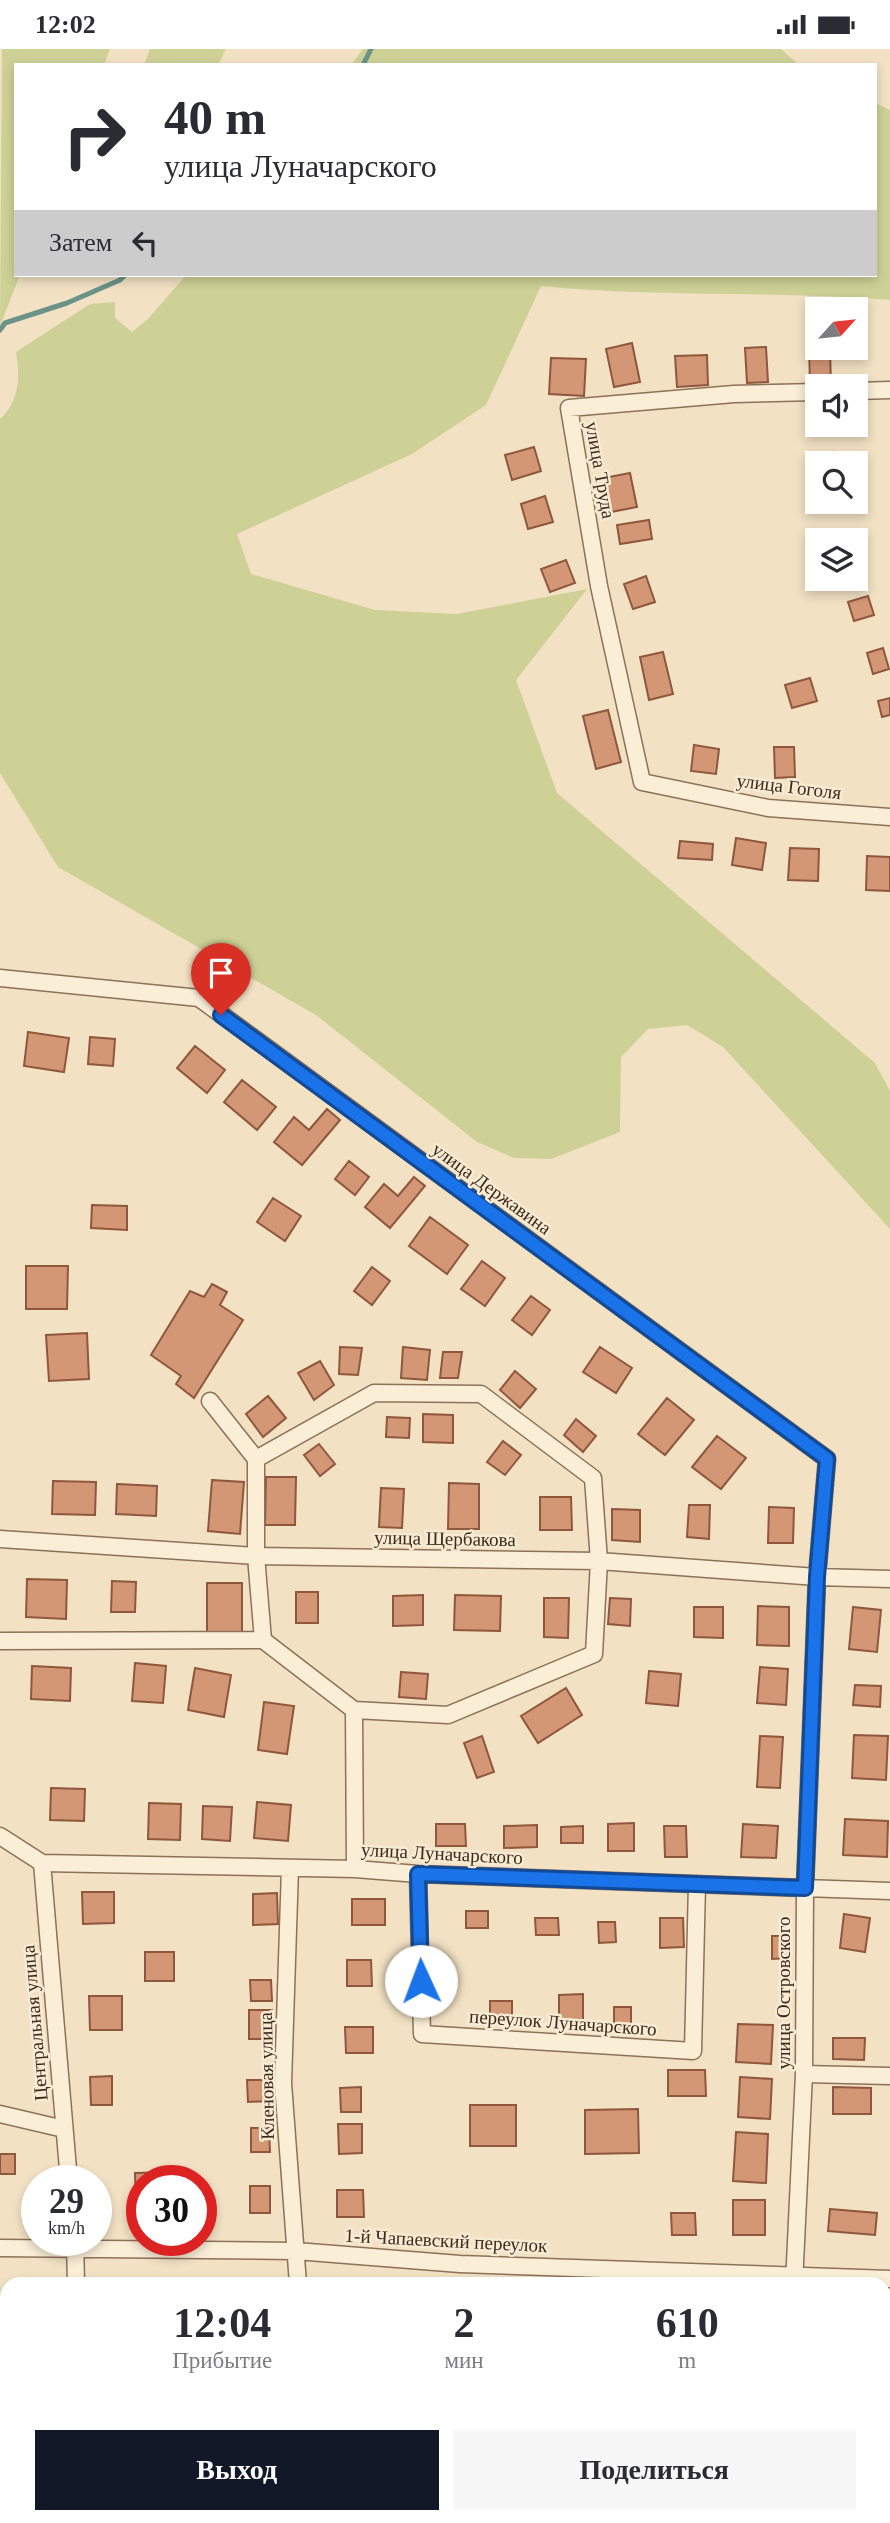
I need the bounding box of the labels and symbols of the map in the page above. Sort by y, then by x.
north arrow [805,297,868,361]
street label: улица Труда [582,420,619,521]
street label: улица Гоголя [735,770,843,803]
pin [191,943,251,1015]
street label: улица Державина [428,1138,556,1239]
street label: улица Щербакова [374,1527,517,1550]
street label: улица Луначарского [361,1839,523,1868]
street label: улица Островского [773,1916,794,2070]
street label: Центральная улица [17,1944,52,2102]
position arrow [384,1944,458,2018]
street label: переулок Луначарского [468,2005,657,2040]
street label: Кленовая улица [255,2011,278,2140]
speed limit sign: 30 [126,2165,217,2256]
street label: 1-й Чапаевский переулок [344,2225,549,2256]

